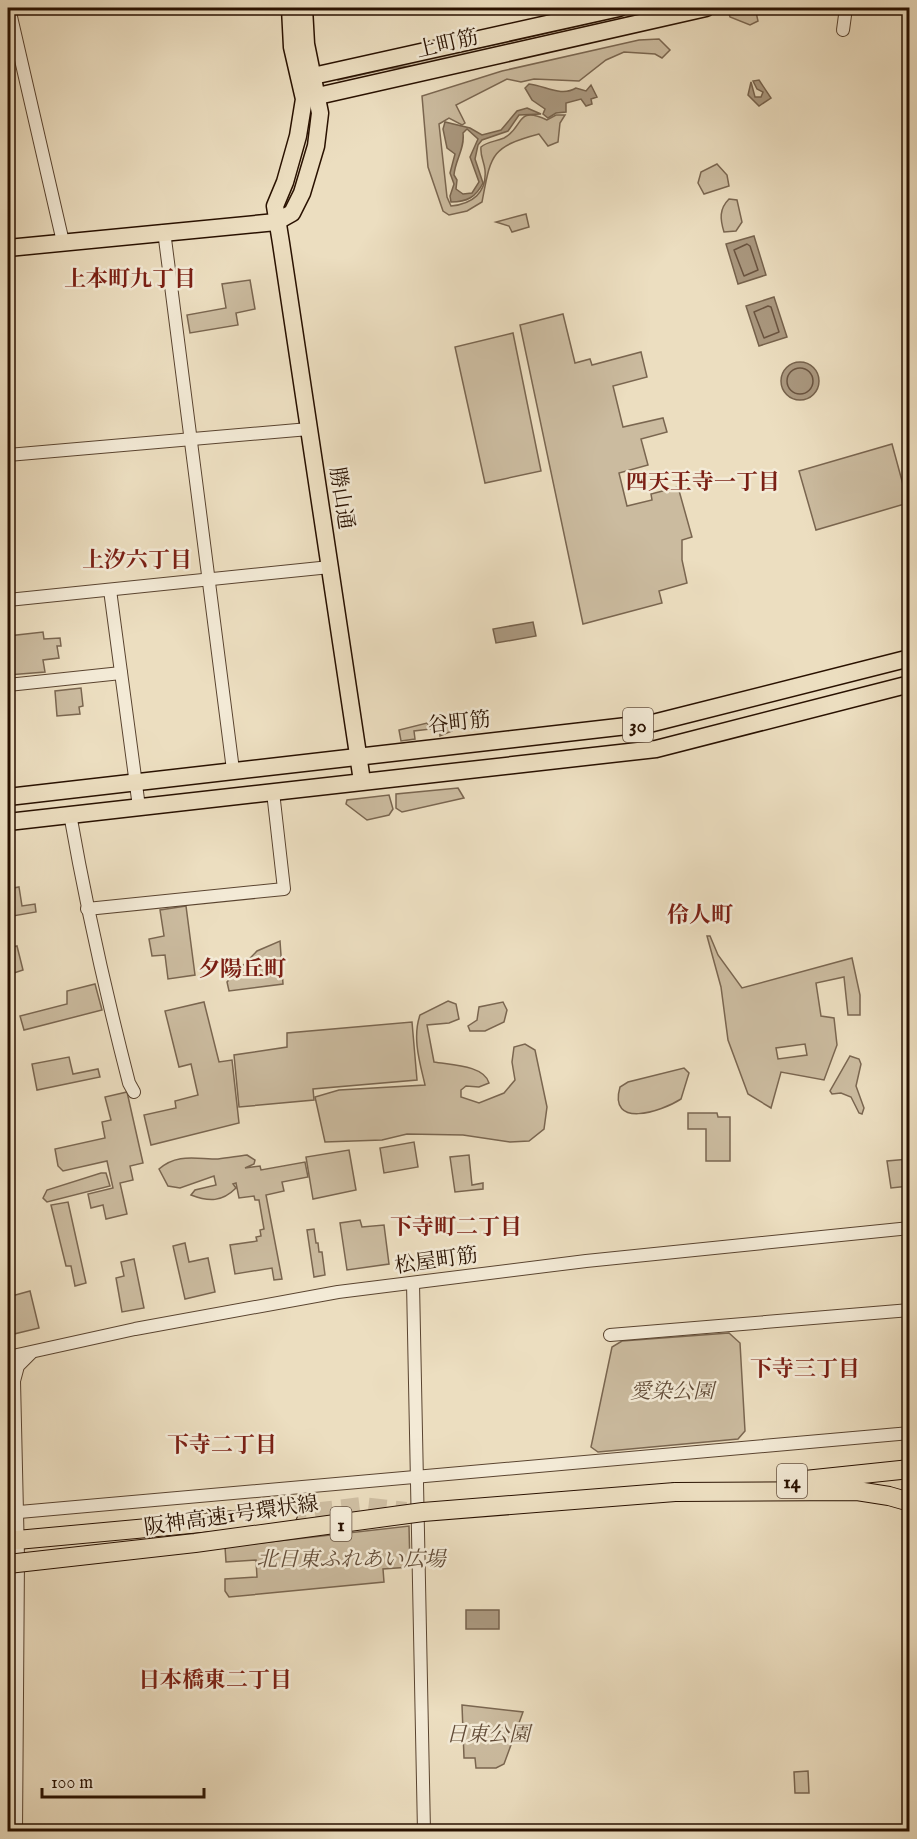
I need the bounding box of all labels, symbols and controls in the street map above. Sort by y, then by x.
street label: 上町筋 [414,24,481,65]
district label: 上本町九丁目 [64,266,196,294]
street label: 勝山通 [322,465,359,531]
district label: 四天王寺一丁目 [626,469,780,497]
district label: 上汐六丁目 [82,547,192,575]
street label: 谷町筋 [426,707,492,740]
road number: 30 [623,708,653,742]
district label: 伶人町 [667,902,733,930]
district label: 夕陽丘町 [198,956,286,984]
district label: 下寺町二丁目 [390,1214,522,1242]
street label: 松屋町筋 [393,1242,480,1281]
district label: 下寺三丁目 [750,1356,860,1384]
park label: 愛染公園 [630,1379,717,1406]
district label: 下寺二丁目 [167,1432,277,1460]
road number: 14 [777,1464,807,1498]
street label: 阪神高速1号環状線 [142,1491,320,1542]
road number: 1 [330,1507,352,1541]
park label: 北日東ふれあい広場 [257,1547,447,1574]
district label: 日本橋東二丁目 [138,1667,292,1695]
park label: 日東公園 [446,1722,533,1749]
scale bar [42,1761,204,1799]
text: 100 m [51,1772,93,1795]

